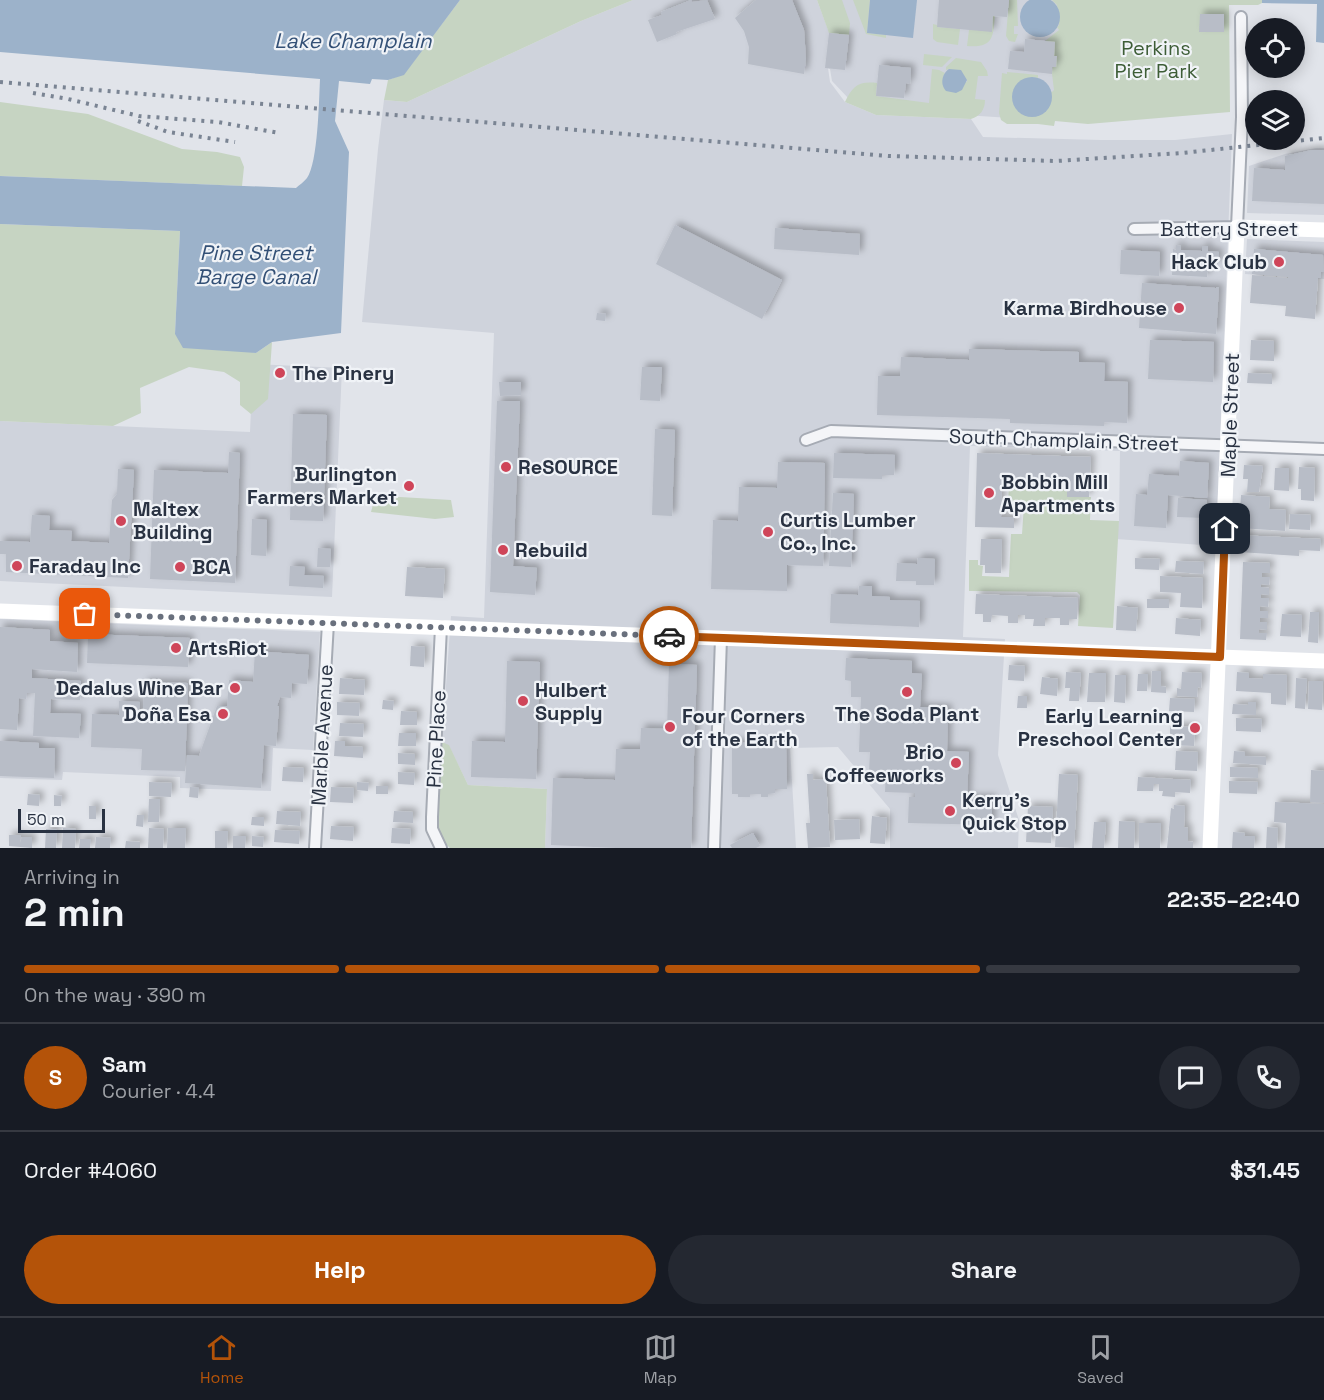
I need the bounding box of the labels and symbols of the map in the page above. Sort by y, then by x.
water label: Lake Champlain [274,27,433,54]
park label: Perkins Pier Park [1114,35,1198,84]
street label: Battery Street [1160,216,1298,242]
water label: Pine Street Barge Canal [196,239,319,290]
place label: Hack Club [1171,249,1267,275]
marker: Hack Club [1272,255,1286,269]
place label: Karma Birdhouse [1003,295,1167,321]
marker: Karma Birdhouse [1172,301,1186,315]
street label: Maple Street [1215,352,1245,478]
place label: The Pinery [292,360,394,386]
marker: The Pinery [273,366,287,380]
street label: South Champlain Street [949,423,1179,457]
place label: ReSOURCE [518,454,618,480]
marker: ReSOURCE [499,460,513,474]
place label: Burlington Farmers Market [247,461,397,510]
place label: Bobbin Mill Apartments [1001,469,1115,518]
marker: Burlington Farmers Market [402,479,416,493]
marker: Bobbin Mill Apartments [982,486,996,500]
place label: Maltex Building [133,496,212,545]
pin [1199,503,1250,554]
place label: Curtis Lumber Co., Inc. [780,507,916,556]
marker: Maltex Building [114,514,128,528]
marker: Curtis Lumber Co., Inc. [761,525,775,539]
place label: Rebuild [515,537,588,563]
marker: Rebuild [496,543,510,557]
place label: Faraday Inc [29,553,141,579]
place label: BCA [192,554,231,580]
marker: Faraday Inc [10,559,24,573]
marker: BCA [173,560,187,574]
pin [59,588,110,639]
courier [639,606,699,666]
place label: ArtsRiot [188,635,267,661]
marker: ArtsRiot [169,641,183,655]
street label: Marble Avenue [305,664,339,806]
place label: Dedalus Wine Bar [56,675,223,701]
place label: Hulbert Supply [535,677,607,726]
marker: Dedalus Wine Bar [228,681,242,695]
marker: The Soda Plant [900,685,914,699]
street label: Pine Place [420,689,452,789]
marker: Hulbert Supply [516,694,530,708]
place label: Doña Esa [123,701,211,727]
place label: The Soda Plant [835,701,979,727]
place label: Four Corners of the Earth [682,703,805,752]
place label: Early Learning Preschool Center [1018,703,1183,752]
marker: Doña Esa [216,707,230,721]
marker: Four Corners of the Earth [663,720,677,734]
marker: Early Learning Preschool Center [1188,721,1202,735]
place label: Brio Coffeeworks [824,739,944,788]
marker: Brio Coffeeworks [949,756,963,770]
place label: Kerry's Quick Stop [962,787,1067,836]
marker: Kerry's Quick Stop [943,804,957,818]
scale bar [18,806,105,834]

